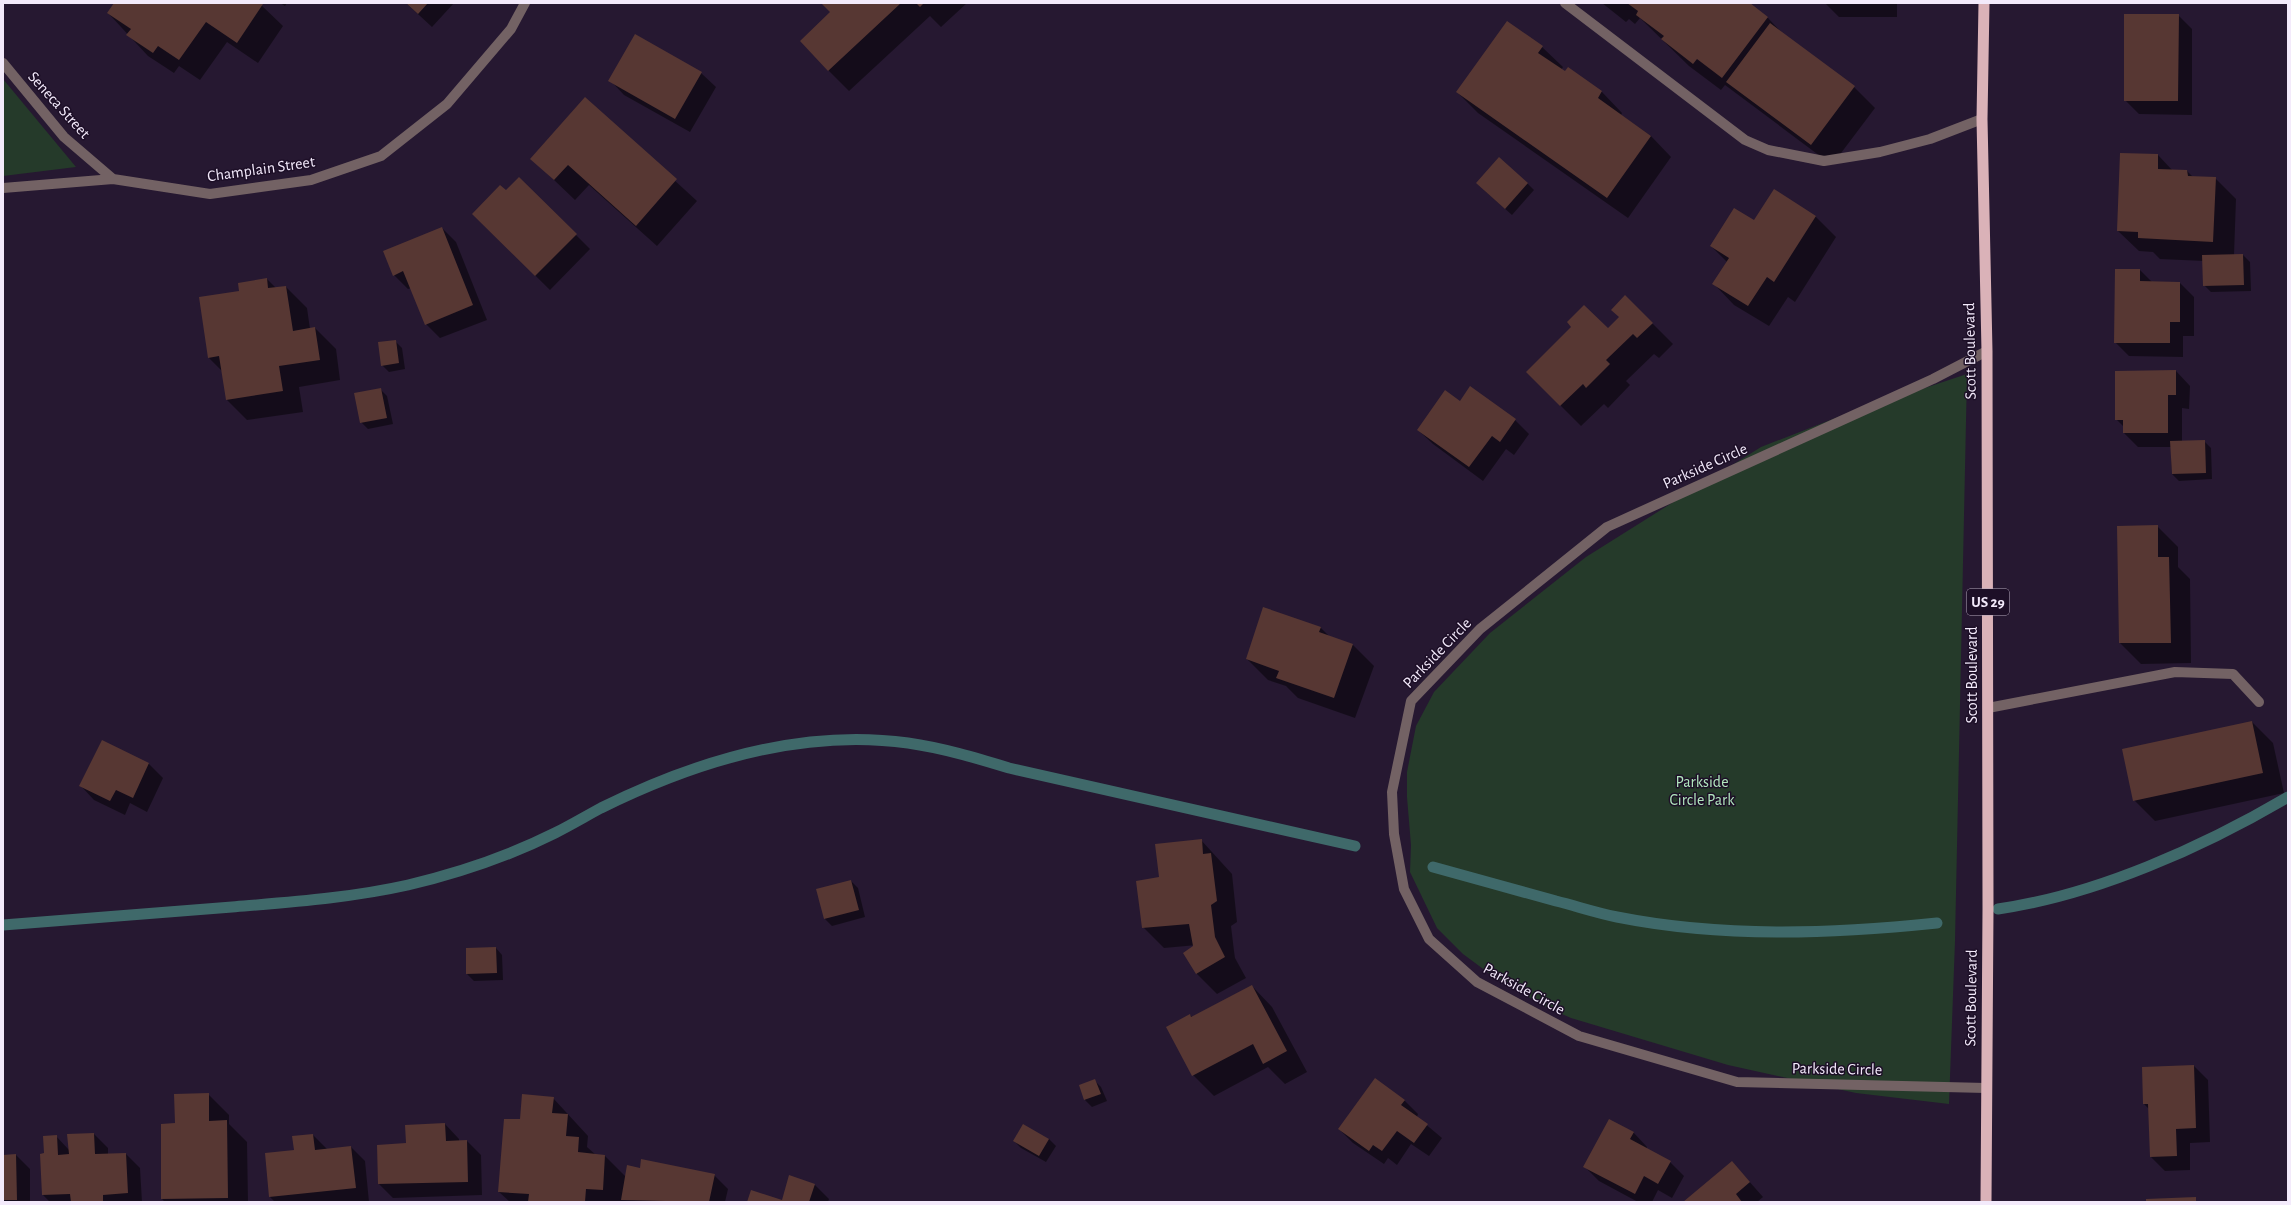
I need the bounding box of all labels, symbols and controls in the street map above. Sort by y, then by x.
street label: Seneca Street [25,68,93,142]
street label: Champlain Street [206,154,316,184]
street label: Scott Boulevard [1961,302,1979,400]
street label: Parkside Circle [1660,440,1750,492]
road number: US 29 [1967,589,2009,615]
street label: Parkside Circle [1400,615,1474,691]
street label: Scott Boulevard [1964,626,1980,724]
park label: Parkside Circle Park [1669,774,1735,808]
street label: Scott Boulevard [1962,949,1980,1047]
street label: Parkside Circle [1481,960,1567,1018]
street label: Parkside Circle [1792,1060,1882,1078]

